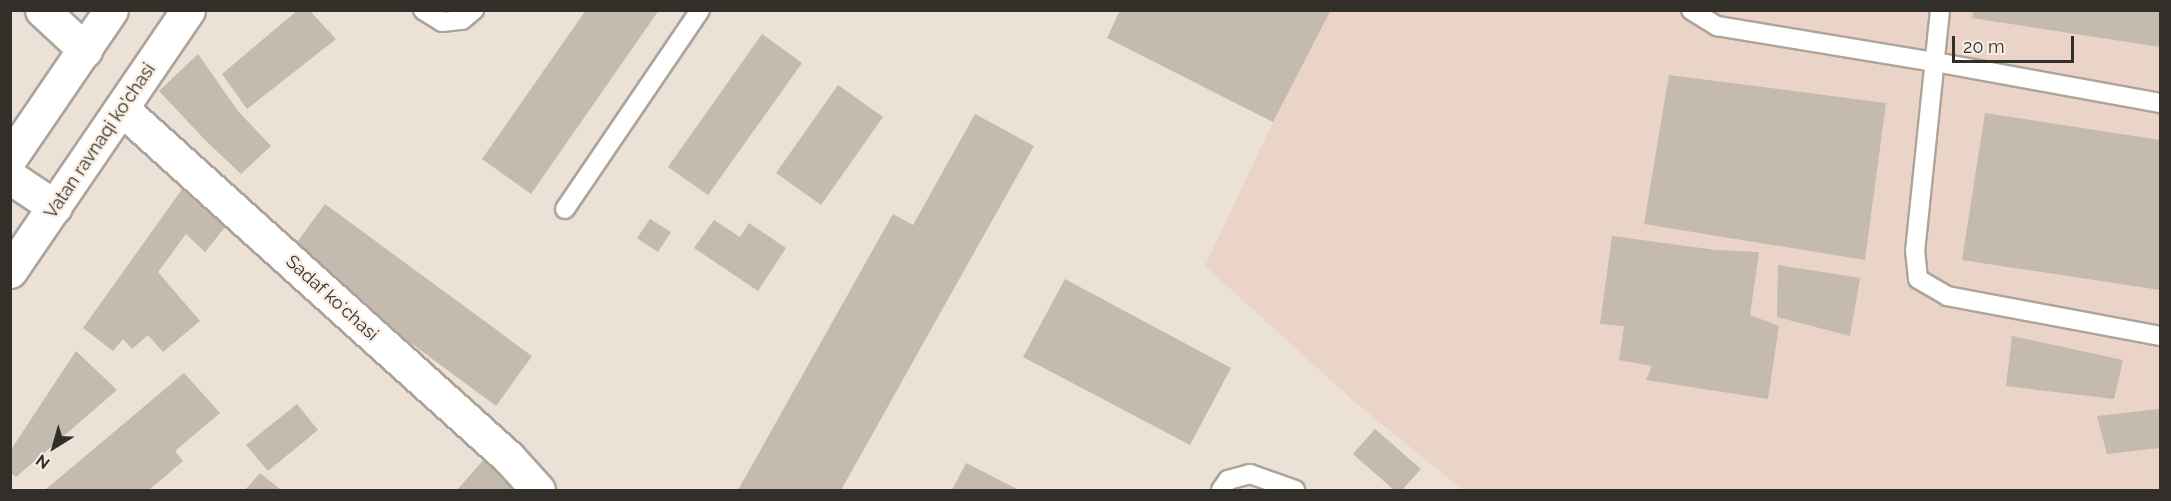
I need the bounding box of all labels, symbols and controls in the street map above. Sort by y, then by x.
scale bar [1955,24,2076,62]
text: 20 m [1963,36,2005,57]
street label: Vatan ravnaqi ko'chasi [40,59,160,223]
street label: Sadaf koʻchasi [281,251,383,345]
north arrow [24,417,84,477]
text: N [32,451,53,473]

